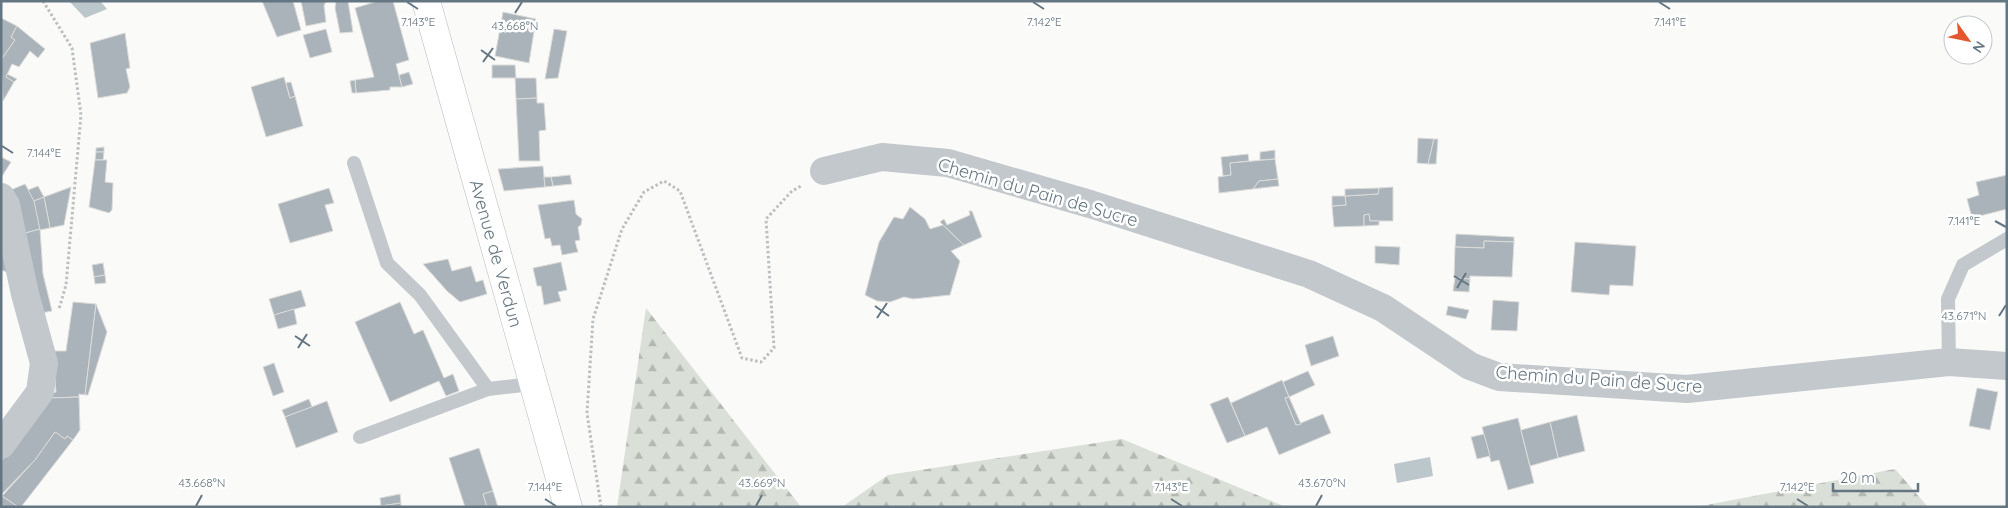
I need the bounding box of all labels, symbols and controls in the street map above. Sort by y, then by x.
text: 7.143°E [401,14,436,29]
text: 7.142°E [1026,14,1062,29]
text: 7.141°E [1654,14,1687,29]
north arrow [1943,15,1993,65]
text: 43.668°N [492,18,538,33]
text: N [1969,38,1989,56]
text: 7.144°E [27,145,62,160]
street label: Chemin du Pain de Sucre [935,152,1141,232]
street label: Avenue de Verdun [465,177,528,330]
text: 7.141°E [1948,213,1981,228]
text: 43.671°N [1941,308,1987,323]
street label: Chemin du Pain de Sucre [1495,360,1703,398]
scale bar [1833,460,1918,492]
text: 20 m [1840,468,1875,487]
text: 43.668°N [179,475,225,490]
text: 43.669°N [738,475,786,490]
text: 43.670°N [1298,475,1346,490]
text: 7.144°E [528,479,563,494]
text: 7.143°E [1154,479,1189,494]
text: 7.142°E [1779,479,1815,494]

